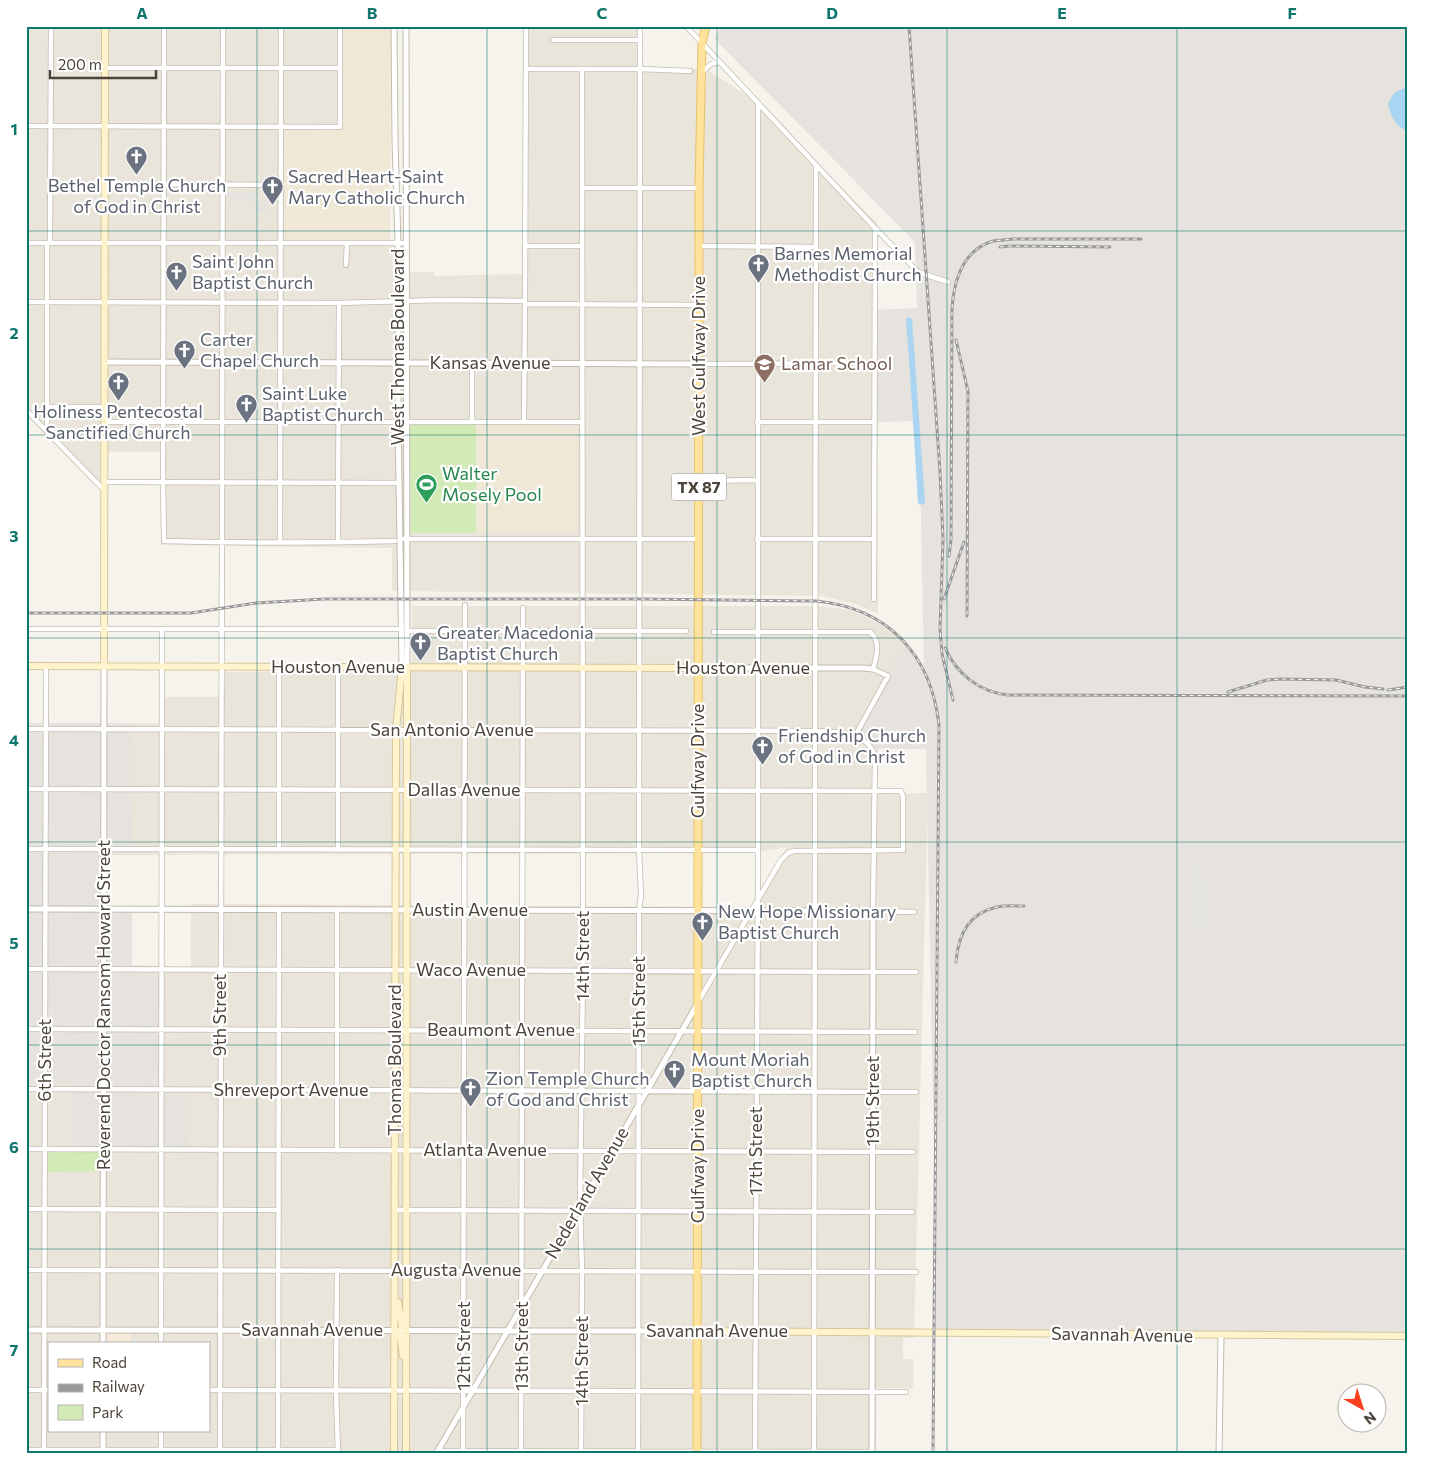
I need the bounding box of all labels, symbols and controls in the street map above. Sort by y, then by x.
text: A [136,3,148,22]
text: B [367,3,378,22]
text: C [597,3,608,22]
text: D [826,3,838,22]
text: E [1057,3,1067,22]
text: F [1287,3,1297,22]
scale bar [50,48,156,80]
text: 200 m [58,55,102,73]
text: 1 [10,119,18,138]
church icon: Bethel Temple Church of God in Christ [125,144,149,175]
place label: Sacred Heart-Saint Mary Catholic Church [288,165,465,208]
place label: Bethel Temple Church of God in Christ [48,174,226,217]
church icon: Sacred Heart-Saint Mary Catholic Church [260,175,284,206]
place label: Barnes Memorial Methodist Church [774,242,922,285]
street label: West Thomas Boulevard [386,249,408,445]
place label: Saint John Baptist Church [192,250,313,293]
church icon: Barnes Memorial Methodist Church [746,252,770,283]
church icon: Saint John Baptist Church [164,260,188,291]
street label: West Gulfway Drive [687,276,709,436]
text: 2 [9,323,19,342]
place label: Carter Chapel Church [200,328,319,371]
church icon: Carter Chapel Church [172,338,196,369]
street label: Kansas Avenue [429,351,551,373]
school or university icon: Lamar School [753,352,777,383]
place label: Lamar School [781,352,892,374]
church icon: Holiness Pentecostal Sanctified Church [106,370,130,401]
place label: Saint Luke Baptist Church [262,382,383,425]
church icon: Saint Luke Baptist Church [234,392,258,423]
place label: Holiness Pentecostal Sanctified Church [33,400,203,443]
place label: Walter Mosely Pool [442,462,542,505]
sports icon: Walter Mosely Pool [414,472,438,503]
road number: TX 87 [672,474,726,501]
text: 3 [9,526,19,545]
place label: Greater Macedonia Baptist Church [437,621,594,664]
church icon: Greater Macedonia Baptist Church [409,631,433,662]
street label: Houston Avenue [271,655,405,677]
street label: Houston Avenue [676,656,810,678]
street label: Gulfway Drive [686,704,708,818]
street label: San Antonio Avenue [370,718,534,740]
place label: Friendship Church of God in Christ [778,724,926,767]
text: 4 [9,730,19,749]
church icon: Friendship Church of God in Christ [750,734,774,765]
street label: Dallas Avenue [408,778,520,800]
street label: Reverend Doctor Ransom Howard Street [92,840,114,1170]
street label: Austin Avenue [412,898,528,920]
place label: New Hope Missionary Baptist Church [718,900,896,943]
church icon: New Hope Missionary Baptist Church [690,910,714,941]
street label: 14th Street [571,911,593,1001]
text: 5 [9,933,19,952]
street label: 15th Street [627,956,649,1046]
street label: Waco Avenue [416,958,526,980]
street label: 9th Street [208,974,230,1056]
street label: Thomas Boulevard [383,984,405,1136]
street label: Beaumont Avenue [427,1018,575,1040]
street label: 6th Street [33,1019,55,1101]
place label: Mount Moriah Baptist Church [691,1048,812,1091]
street label: 19th Street [861,1056,883,1146]
church icon: Mount Moriah Baptist Church [663,1058,687,1089]
place label: Zion Temple Church of God and Christ [486,1067,650,1110]
church icon: Zion Temple Church of God and Christ [458,1077,482,1108]
street label: Shreveport Avenue [214,1078,368,1100]
street label: 17th Street [744,1106,766,1196]
street label: Gulfway Drive [686,1109,708,1223]
street label: Nederland Avenue [540,1123,633,1262]
text: 6 [9,1137,19,1156]
street label: Atlanta Avenue [423,1138,547,1160]
street label: Augusta Avenue [391,1258,521,1280]
street label: 12th Street [452,1301,474,1391]
street label: 13th Street [510,1301,532,1391]
street label: 14th Street [570,1316,592,1406]
street label: Savannah Avenue [241,1318,383,1340]
street label: Savannah Avenue [646,1319,788,1341]
street label: Savannah Avenue [1051,1322,1193,1346]
text: 7 [10,1340,19,1359]
legend [48,1342,210,1432]
text: Road [92,1353,127,1371]
text: Railway [92,1377,145,1395]
north arrow [1336,1382,1386,1432]
text: Park [92,1403,123,1421]
text: N [1361,1409,1380,1428]

